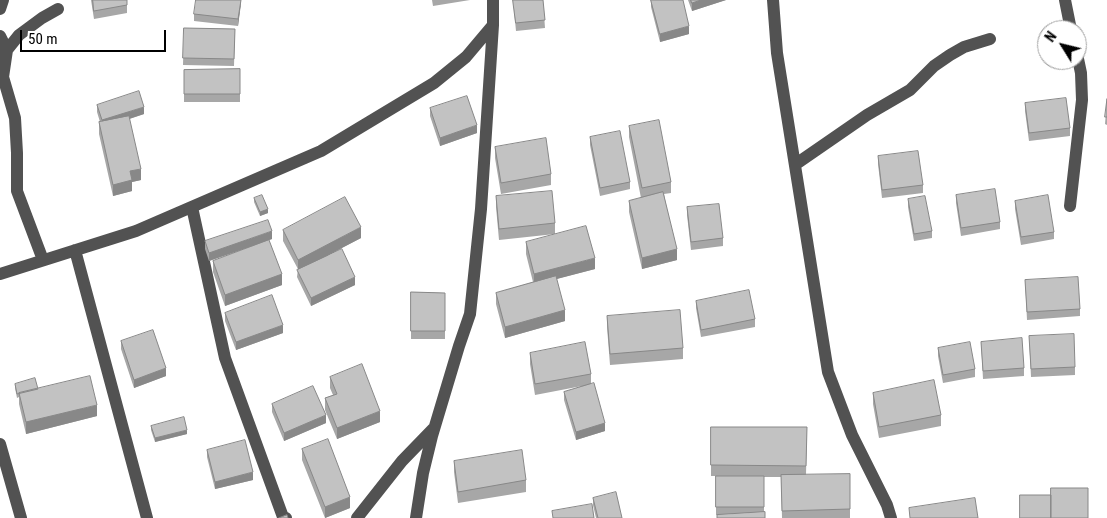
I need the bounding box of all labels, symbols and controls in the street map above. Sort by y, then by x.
scale bar [22,20,169,52]
north arrow [1037,20,1087,70]
text: N [1042,29,1060,45]
text: 50 m [28,30,58,48]

